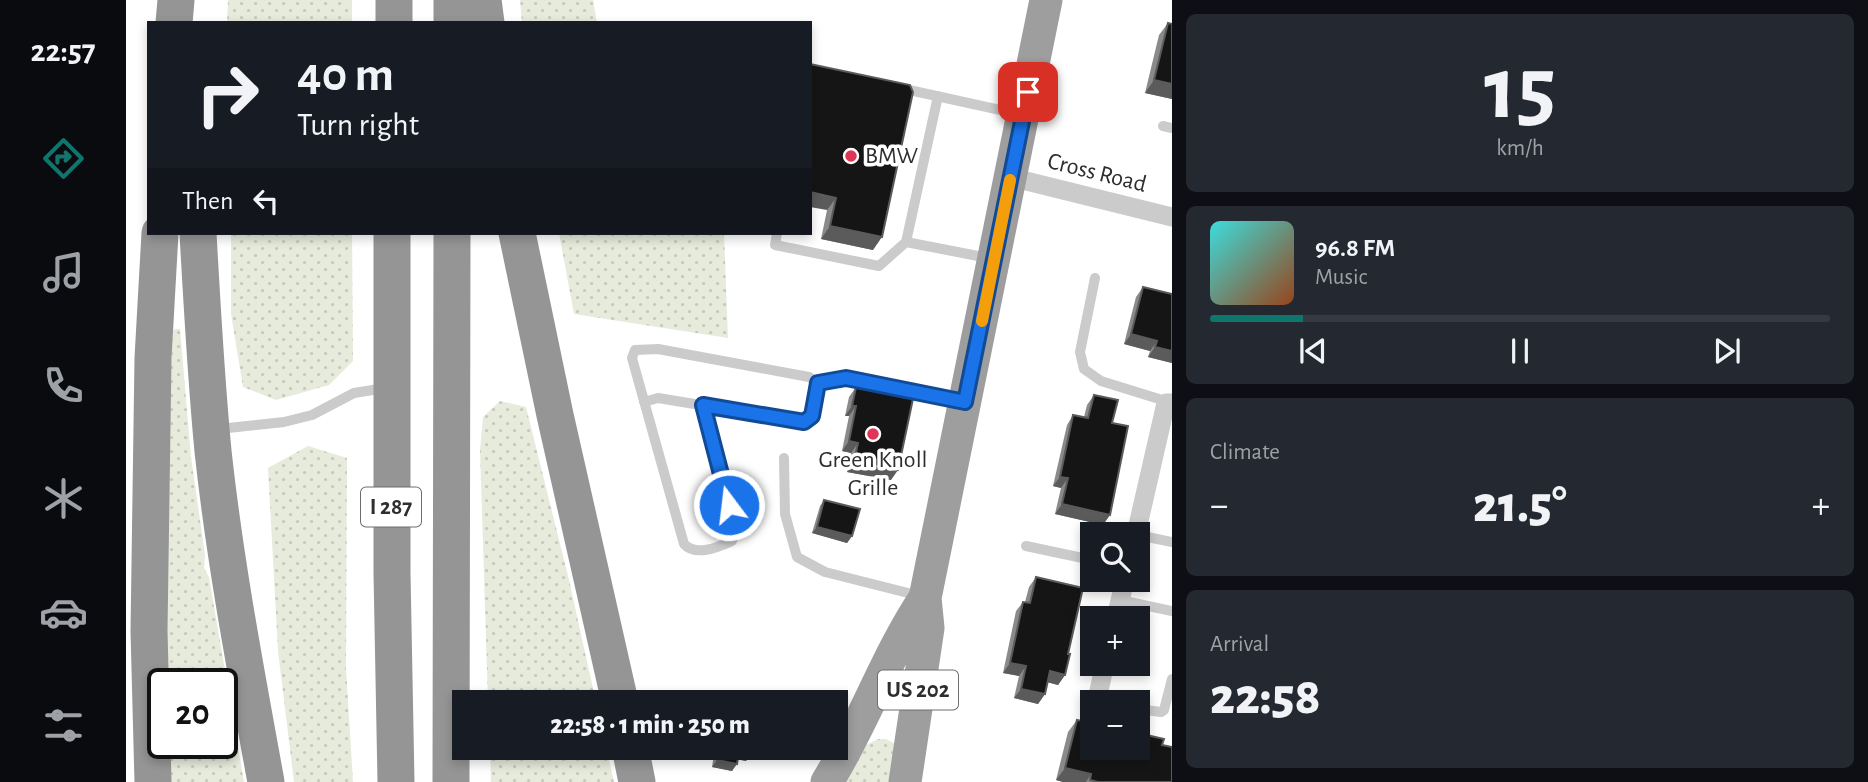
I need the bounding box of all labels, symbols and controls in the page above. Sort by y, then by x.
text: 22:57 [30,35,96,67]
text: 15 [1484,44,1556,135]
icon: right [182,49,273,140]
text: 40 m [297,51,394,100]
pin [998,62,1058,122]
icon: arrive [1009,73,1047,111]
text: Turn right [297,109,419,141]
icon: directions [39,134,88,183]
text: km/h [1496,137,1544,160]
place label: BMW [865,144,919,168]
marker: BMW [843,148,859,164]
street label: Cross Road [1045,149,1149,197]
icon: left [247,182,285,220]
text: Then [182,188,233,214]
text: 96.8 FM [1315,235,1395,261]
icon: music [39,248,88,297]
text: Music [1315,266,1367,289]
icon: previous [1294,332,1332,370]
icon: pause [1501,332,1539,370]
icon: next [1708,332,1746,370]
icon: phone [39,361,88,410]
marker: Green Knoll Grille [865,426,881,442]
text: Climate [1210,441,1280,464]
place label: Green Knoll Grille [818,448,928,500]
position arrow [692,468,766,542]
icon: climate [39,474,88,523]
text: 21.5° [1473,479,1567,531]
text: − [1210,487,1228,525]
text: + [1812,487,1830,525]
road number: I 287 [361,488,421,526]
map controls [1080,522,1150,760]
button: search [1080,522,1150,592]
icon: car [39,588,88,637]
button: + [1080,606,1150,676]
text: Arrival [1210,633,1269,656]
speed limit sign: 20 [147,668,238,759]
road number: US 202 [878,670,958,710]
text: 22:58 [1210,671,1321,723]
button: − [1080,690,1150,760]
icon: filters [39,701,88,750]
text: 22:58 · 1 min · 250 m [550,712,750,738]

